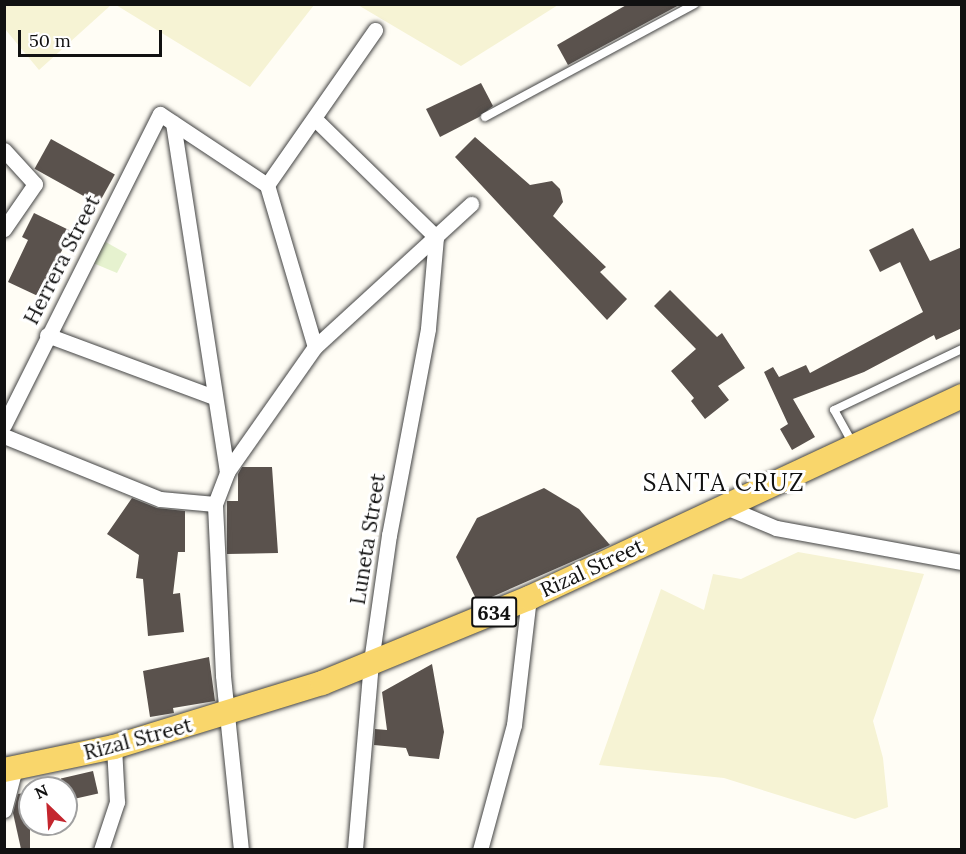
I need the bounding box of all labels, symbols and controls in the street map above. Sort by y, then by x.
scale bar [21,18,165,56]
text: 50 m [29,29,71,52]
street label: Herrera Street [19,191,105,329]
district label: SANTA CRUZ [643,469,805,497]
street label: Luneta Street [345,472,391,606]
street label: Rizal Street [536,533,648,603]
road number: 634 [470,595,518,629]
street label: Rizal Street [81,712,195,766]
north arrow [18,776,78,836]
text: N [31,780,51,803]

